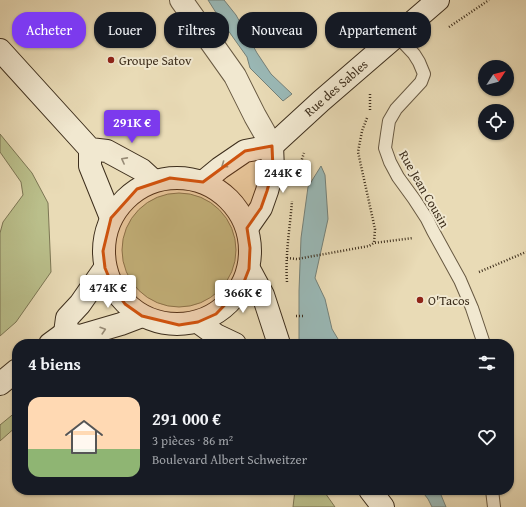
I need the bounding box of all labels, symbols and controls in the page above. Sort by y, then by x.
chip: Acheter [12,12,86,48]
chip: Louer [94,12,156,48]
chip: Filtres [164,12,229,48]
chip: Nouveau [237,12,317,48]
chip: Appartement [325,12,431,48]
place label: Groupe Satov [119,51,192,70]
marker: Groupe Satov [106,55,116,65]
street label: Rue des Sables [300,55,372,121]
north arrow [478,60,514,96]
map controls [478,60,514,140]
button: locate [478,104,514,140]
pin: 291K € [99,110,165,144]
text: 291K € [113,113,151,132]
street label: Rue Jean Cousin [394,147,454,232]
one-way arrow [121,157,129,165]
pin: 244K € [250,160,316,194]
one-way arrow [221,161,228,168]
text: 244K € [264,163,302,182]
pin: 474K € [75,275,141,309]
text: 474K € [89,278,127,297]
pin: 366K € [210,280,276,314]
text: 366K € [224,283,262,302]
place label: O'Tacos [428,291,470,310]
marker: O'Tacos [415,295,425,305]
one-way arrow [99,326,106,335]
text: 4 biens [28,351,81,376]
icon: filters [476,352,498,374]
text: 291 000 € [152,406,221,431]
icon: home [60,413,108,461]
icon: heart [476,426,498,448]
text: 3 pièces · 86 m² [152,431,233,450]
text: Boulevard Albert Schweitzer [152,450,307,469]

